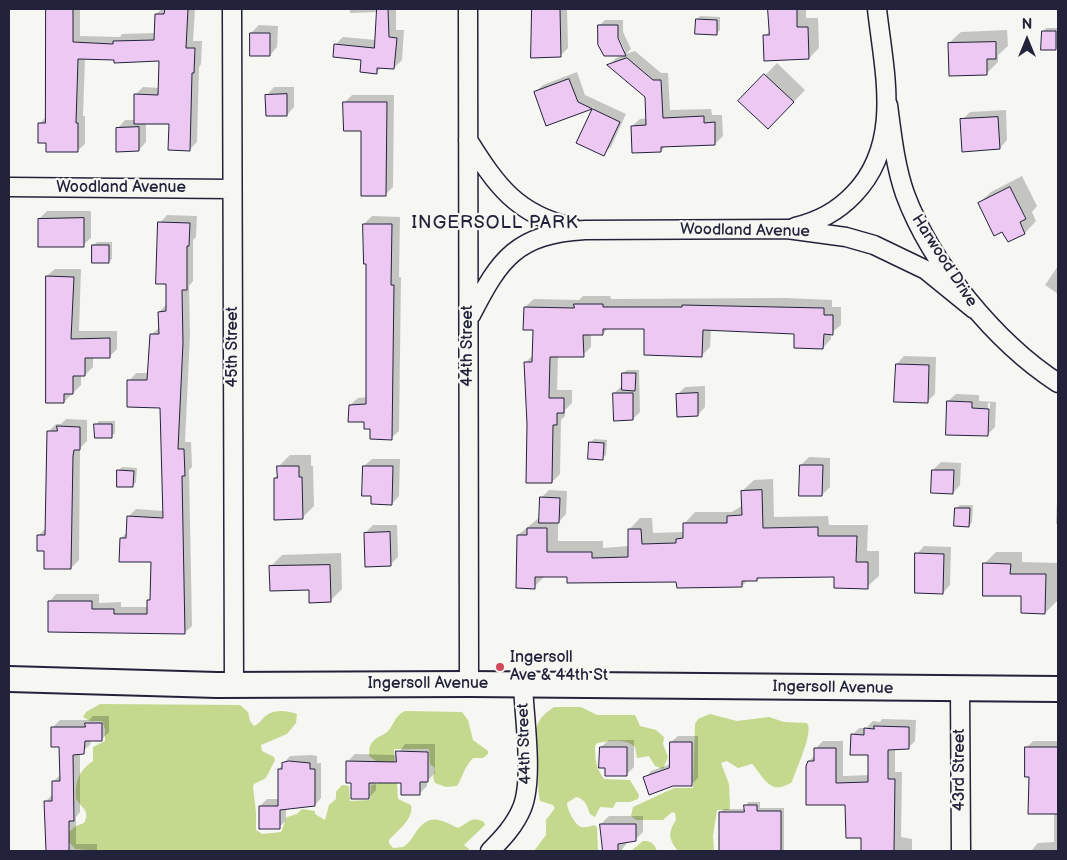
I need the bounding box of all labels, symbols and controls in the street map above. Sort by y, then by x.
north arrow [1002,15,1052,65]
text: N [1022,16,1032,33]
street label: Woodland Avenue [56,178,186,198]
street label: Harwood Drive [907,211,981,311]
district label: INGERSOLL PARK [410,212,580,234]
street label: Woodland Avenue [680,220,810,242]
street label: 44th Street [458,305,478,387]
street label: 45th Street [223,307,243,387]
place label: Ingersoll Ave & 44th St [510,648,608,686]
marker: Ingersoll Ave & 44th St [494,661,506,673]
street label: Ingersoll Avenue [368,674,488,694]
street label: Ingersoll Avenue [773,677,893,699]
street label: 44th Street [514,703,536,785]
street label: 43rd Street [950,729,970,811]

